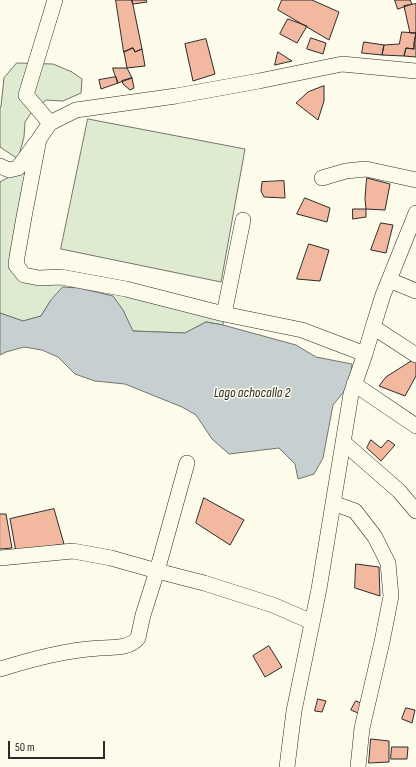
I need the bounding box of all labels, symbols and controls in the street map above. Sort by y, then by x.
water label: Lago achocalla 2 [214,385,290,401]
scale bar [10,733,107,759]
text: 50 m [15,740,35,755]

